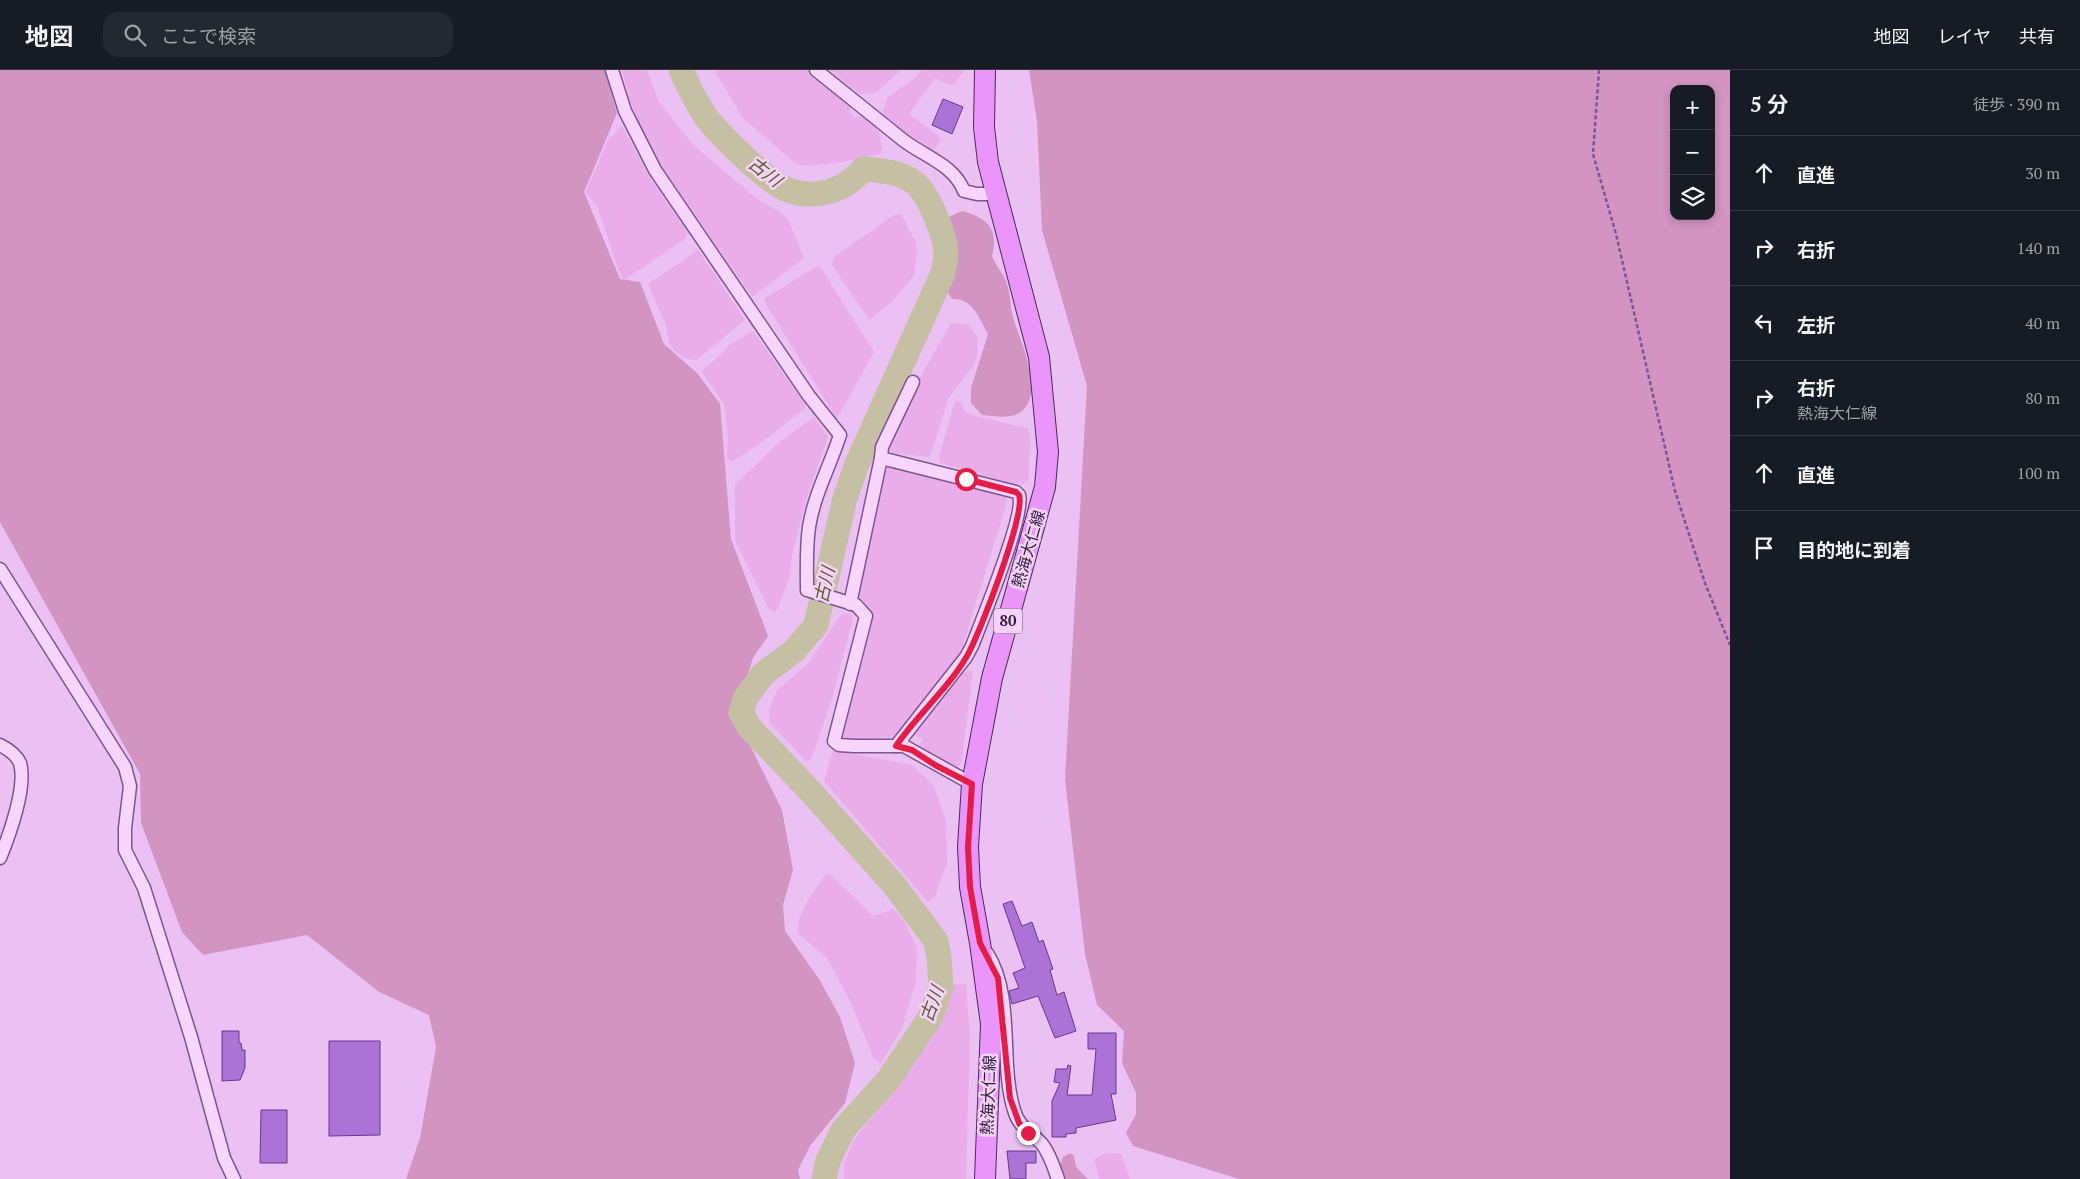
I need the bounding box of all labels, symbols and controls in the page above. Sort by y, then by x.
search box [103,12,453,57]
text: 地図 [25,20,73,52]
icon: search [121,21,149,49]
text: ここで検索 [161,23,256,48]
text: 地図 [1874,24,1910,48]
text: レイヤ [1938,24,1991,48]
text: 共有 [2019,24,2055,48]
map controls [1670,85,1715,220]
button: + [1670,85,1715,130]
text: 5 分 [1750,90,1789,118]
text: 徒歩 · 390 m [1973,93,2060,115]
button: − [1670,130,1715,175]
water label: 古川 [744,151,789,193]
icon: ahead [1750,159,1778,187]
text: 直進 [1797,162,1835,187]
text: 30 m [2025,162,2060,184]
button: layers [1670,175,1715,220]
icon: right [1750,234,1778,262]
text: 右折 [1797,237,1835,262]
text: 140 m [2017,237,2060,259]
icon: left [1750,309,1778,337]
text: 左折 [1797,312,1835,337]
text: 40 m [2025,312,2060,334]
text: 右折 [1797,375,1835,400]
icon: right [1750,384,1778,412]
text: 80 m [2025,387,2060,409]
text: 熱海大仁線 [1797,402,1877,424]
icon: ahead [1750,459,1778,487]
text: 直進 [1797,462,1835,487]
text: 100 m [2017,462,2060,484]
route start [955,468,978,491]
street label: 熱海大仁線 [1006,508,1050,590]
icon: arrive [1750,534,1778,562]
text: 目的地に到着 [1797,537,1911,562]
water label: 古川 [808,563,840,605]
road number: 80 [994,608,1022,634]
water label: 古川 [914,981,949,1025]
street label: 熱海大仁線 [976,1055,1000,1135]
route end [1017,1122,1040,1145]

